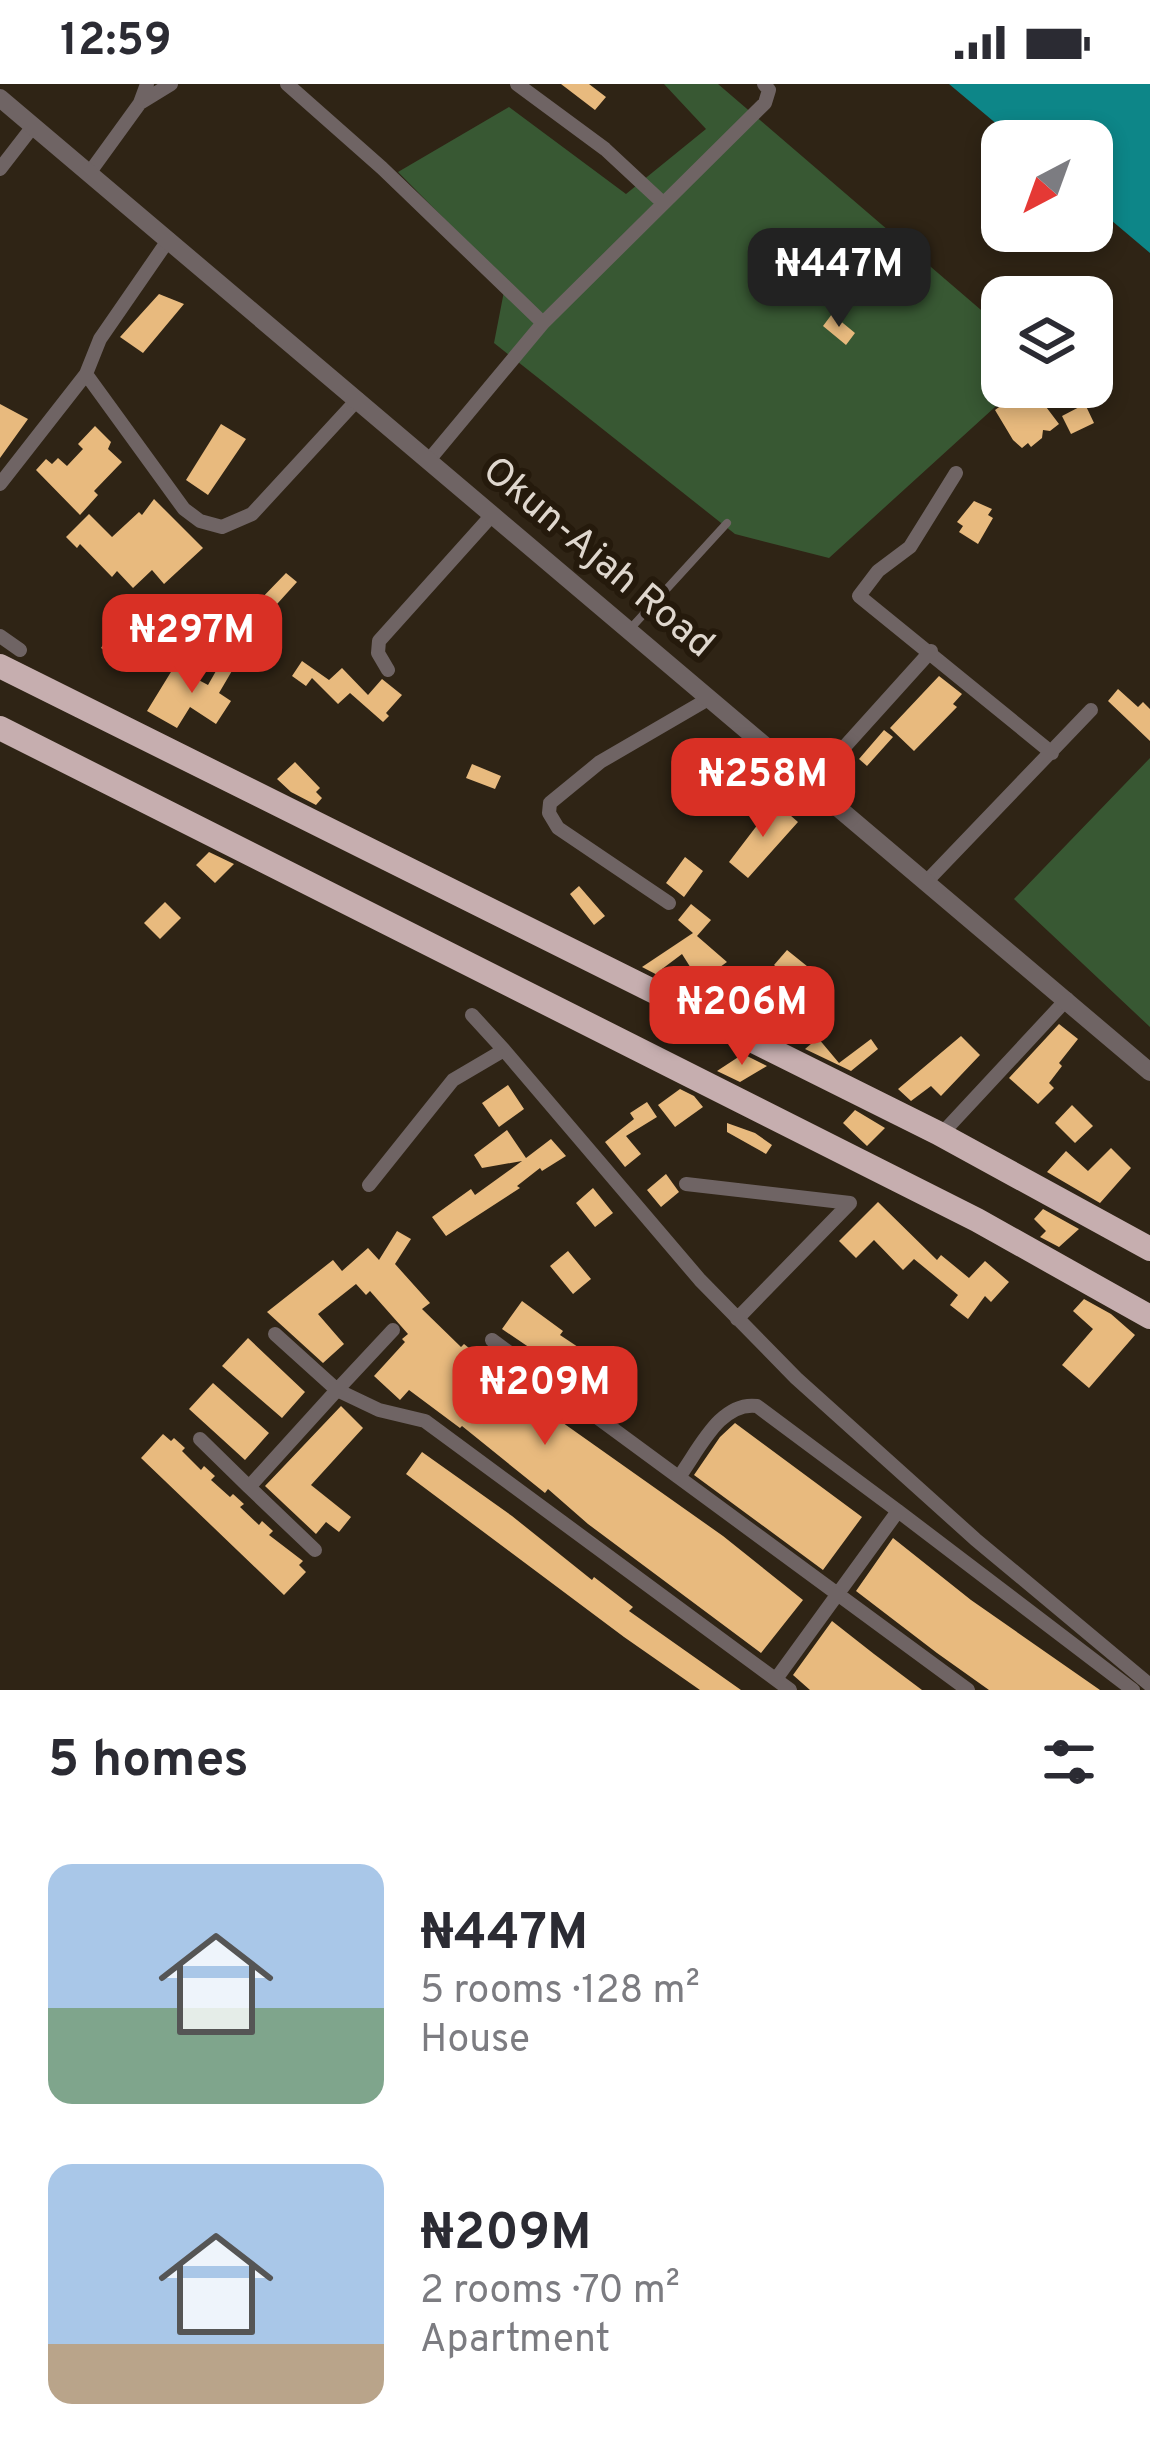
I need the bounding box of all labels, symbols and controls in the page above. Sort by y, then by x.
text: 12:59 [60,14,172,71]
north arrow [981,120,1113,252]
map controls [981,120,1113,408]
pin: ₦447M [755,228,923,330]
text: ₦447M [775,242,903,291]
button: layers [981,276,1113,408]
street label: Okun-Ajah Road [471,448,723,670]
pin: ₦297M [108,594,276,696]
text: ₦297M [129,608,255,657]
pin: ₦258M [679,738,847,840]
text: ₦258M [698,752,828,801]
pin: ₦206M [658,966,826,1068]
text: ₦206M [676,980,808,1029]
pin: ₦209M [461,1346,629,1448]
text: ₦209M [479,1360,611,1409]
icon: filters [1036,1729,1102,1795]
text: 5 homes [48,1730,249,1795]
text: ₦447M [420,1903,588,1968]
icon: home [144,1912,288,2056]
text: 5 rooms · 128 m² [420,1968,700,2017]
text: House [420,2017,530,2066]
text: ₦209M [420,2203,591,2268]
icon: home [144,2212,288,2356]
text: 2 rooms · 70 m² [420,2268,680,2317]
text: Apartment [420,2317,610,2366]

